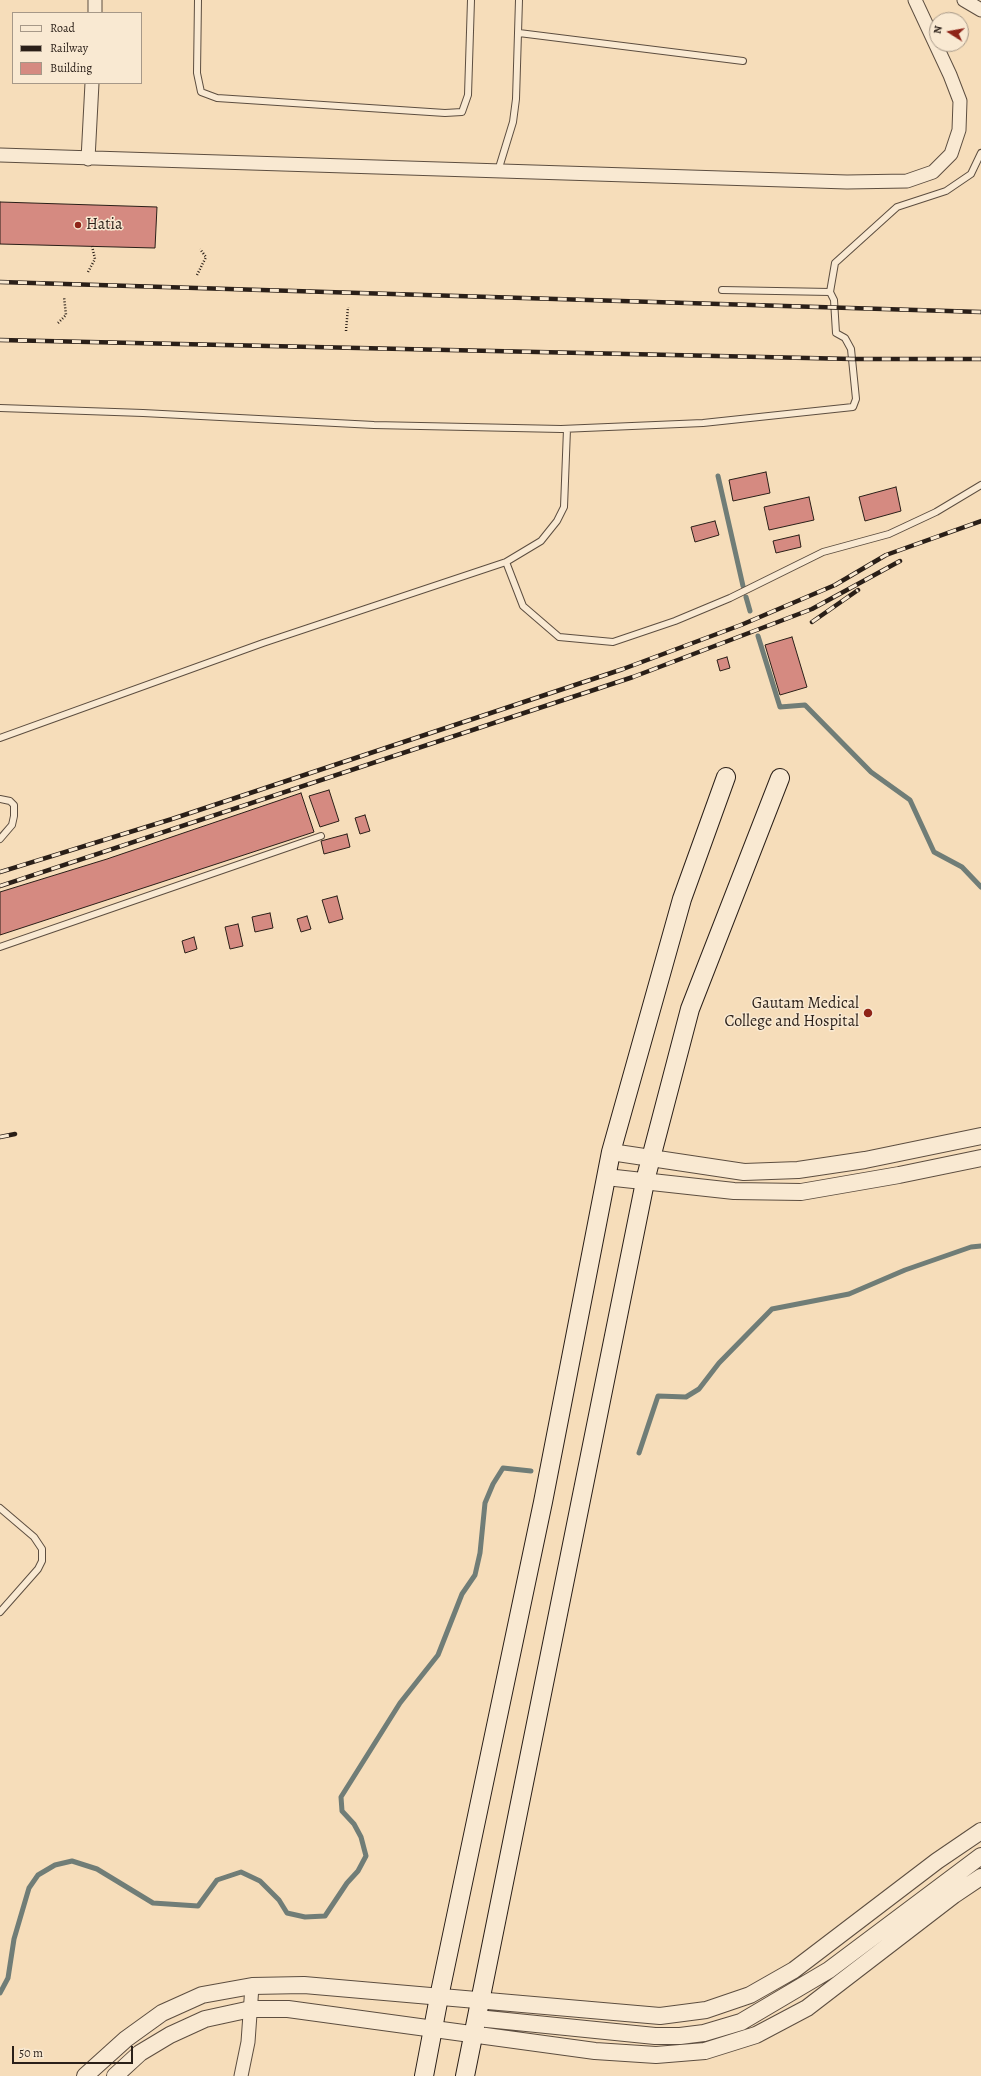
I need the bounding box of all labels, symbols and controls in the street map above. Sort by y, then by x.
legend [12,12,142,84]
north arrow [929,12,969,52]
text: Road [50,20,75,36]
text: N [930,24,946,35]
text: Railway [50,40,88,56]
text: Building [50,60,92,76]
place label: Hatia [86,215,122,235]
marker: Hatia [73,220,83,230]
place label: Gautam Medical College and Hospital [724,994,859,1032]
marker: Gautam Medical College and Hospital [862,1007,874,1019]
scale bar [14,2038,135,2064]
text: 50 m [19,2045,43,2061]

